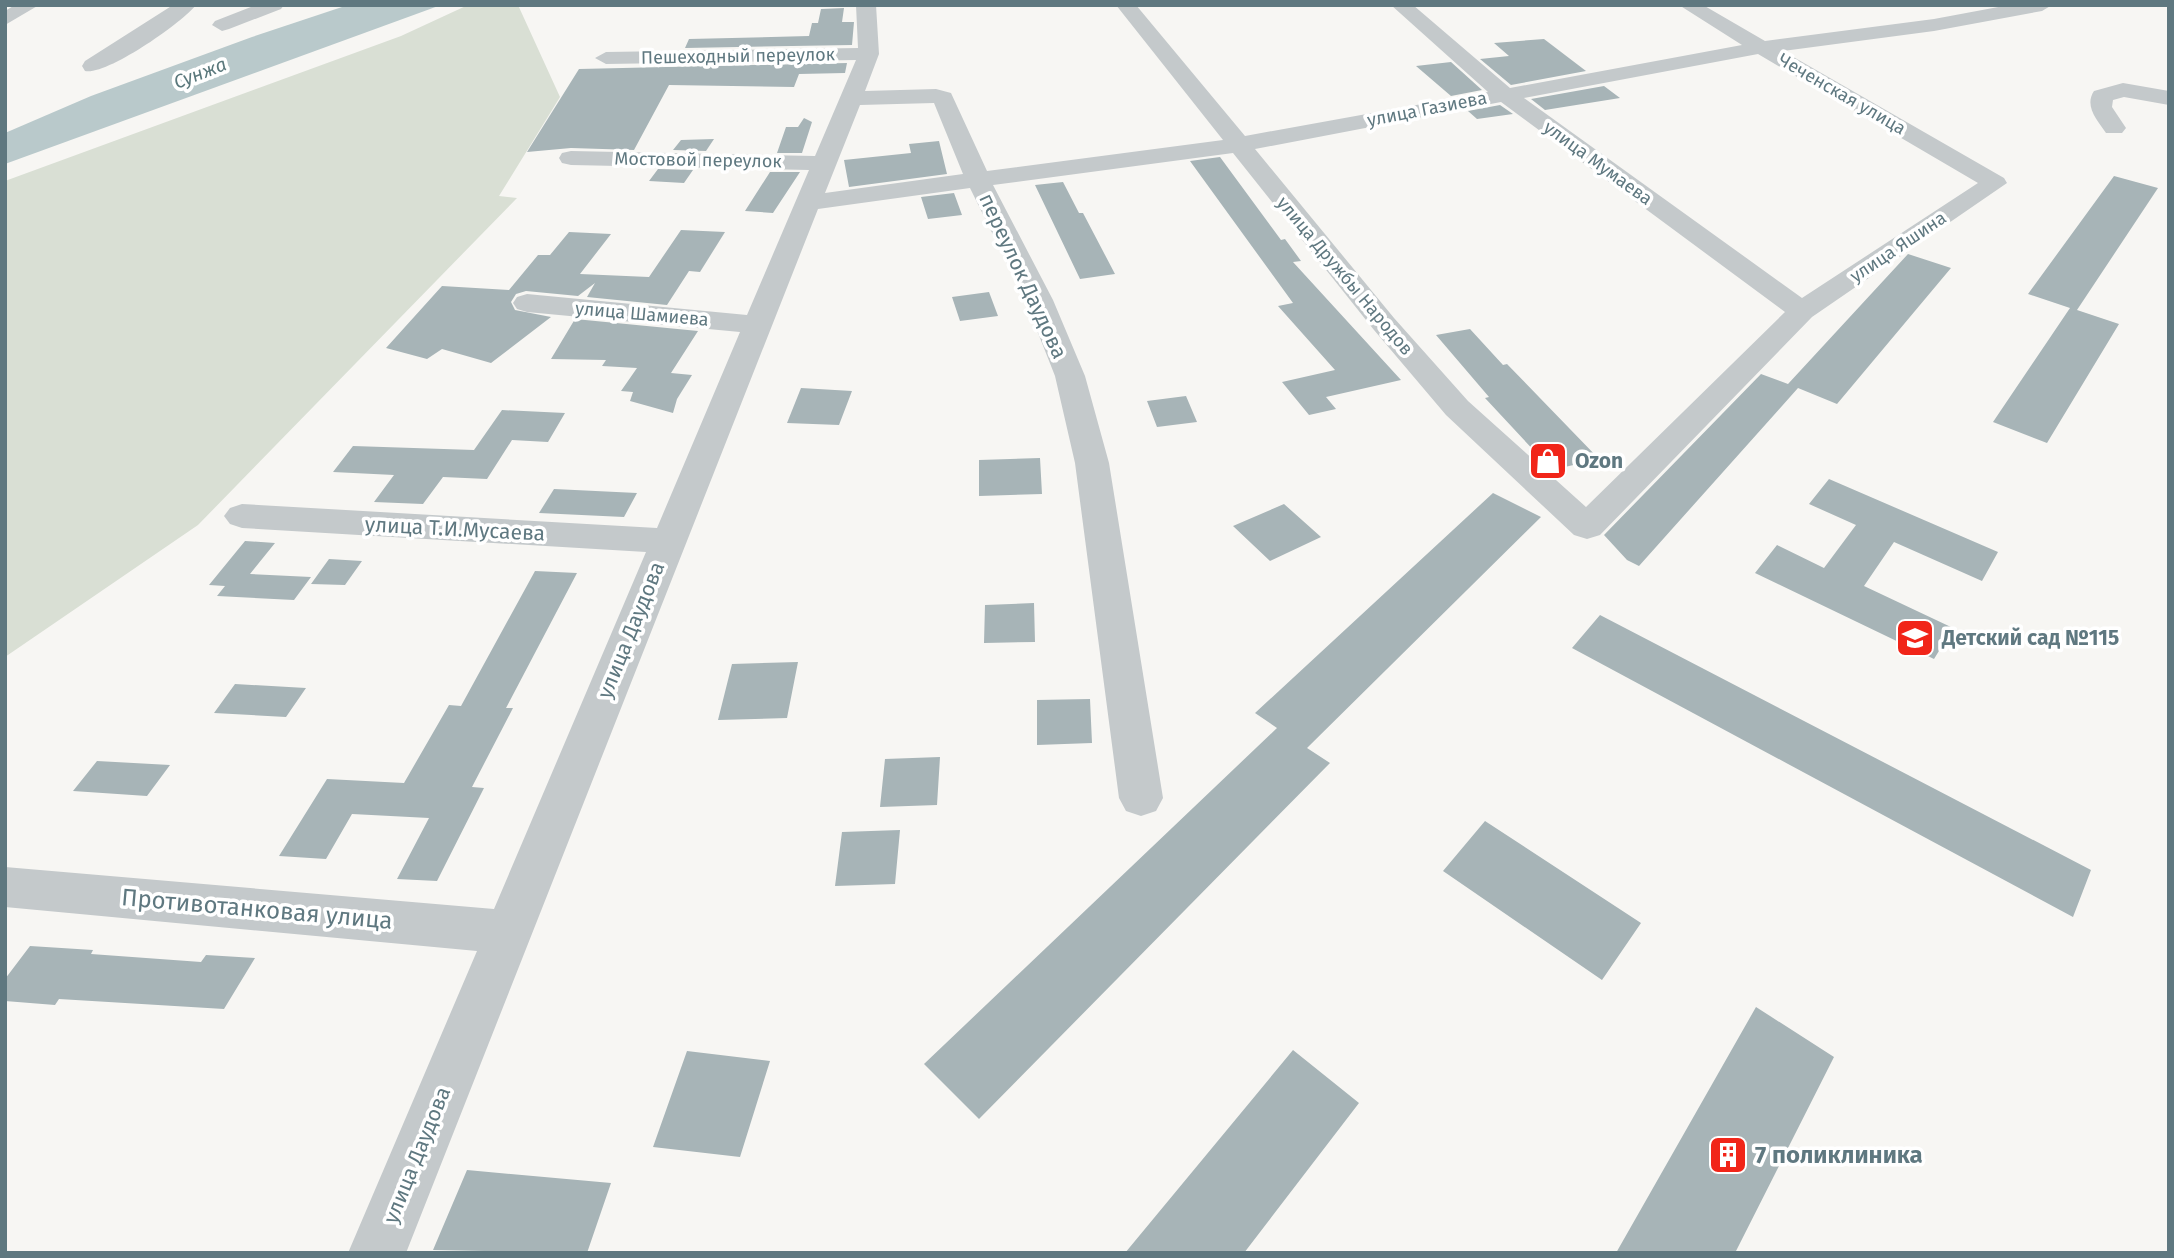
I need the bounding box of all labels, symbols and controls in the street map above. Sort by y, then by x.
street label: Пешеходный переулок [641,43,836,69]
street label: Чеченская улица [1774,49,1910,139]
water label: Сунжа [170,52,230,94]
street label: улица Газиева [1365,87,1489,131]
street label: улица Мумаева [1539,116,1657,210]
street label: Мостовой переулок [614,148,782,172]
street label: переулок Даудова [973,189,1073,363]
street label: улица Дружбы Народов [1272,192,1418,360]
street label: улица Яшина [1846,207,1950,287]
street label: улица Шамиева [574,297,710,331]
shop icon: Ozon [1527,440,1569,482]
place label: Ozon [1575,448,1623,474]
street label: улица Т.И.Мусаева [364,511,546,547]
street label: улица Даудова [592,558,670,702]
school or university icon: Детский сад №115 [1894,617,1936,659]
place label: Детский сад №115 [1941,625,2119,651]
street label: Противотанковая улица [120,883,394,935]
street label: улица Даудова [378,1083,456,1227]
building icon: 7 поликлиника [1707,1134,1749,1176]
place label: 7 поликлиника [1755,1141,1923,1169]

